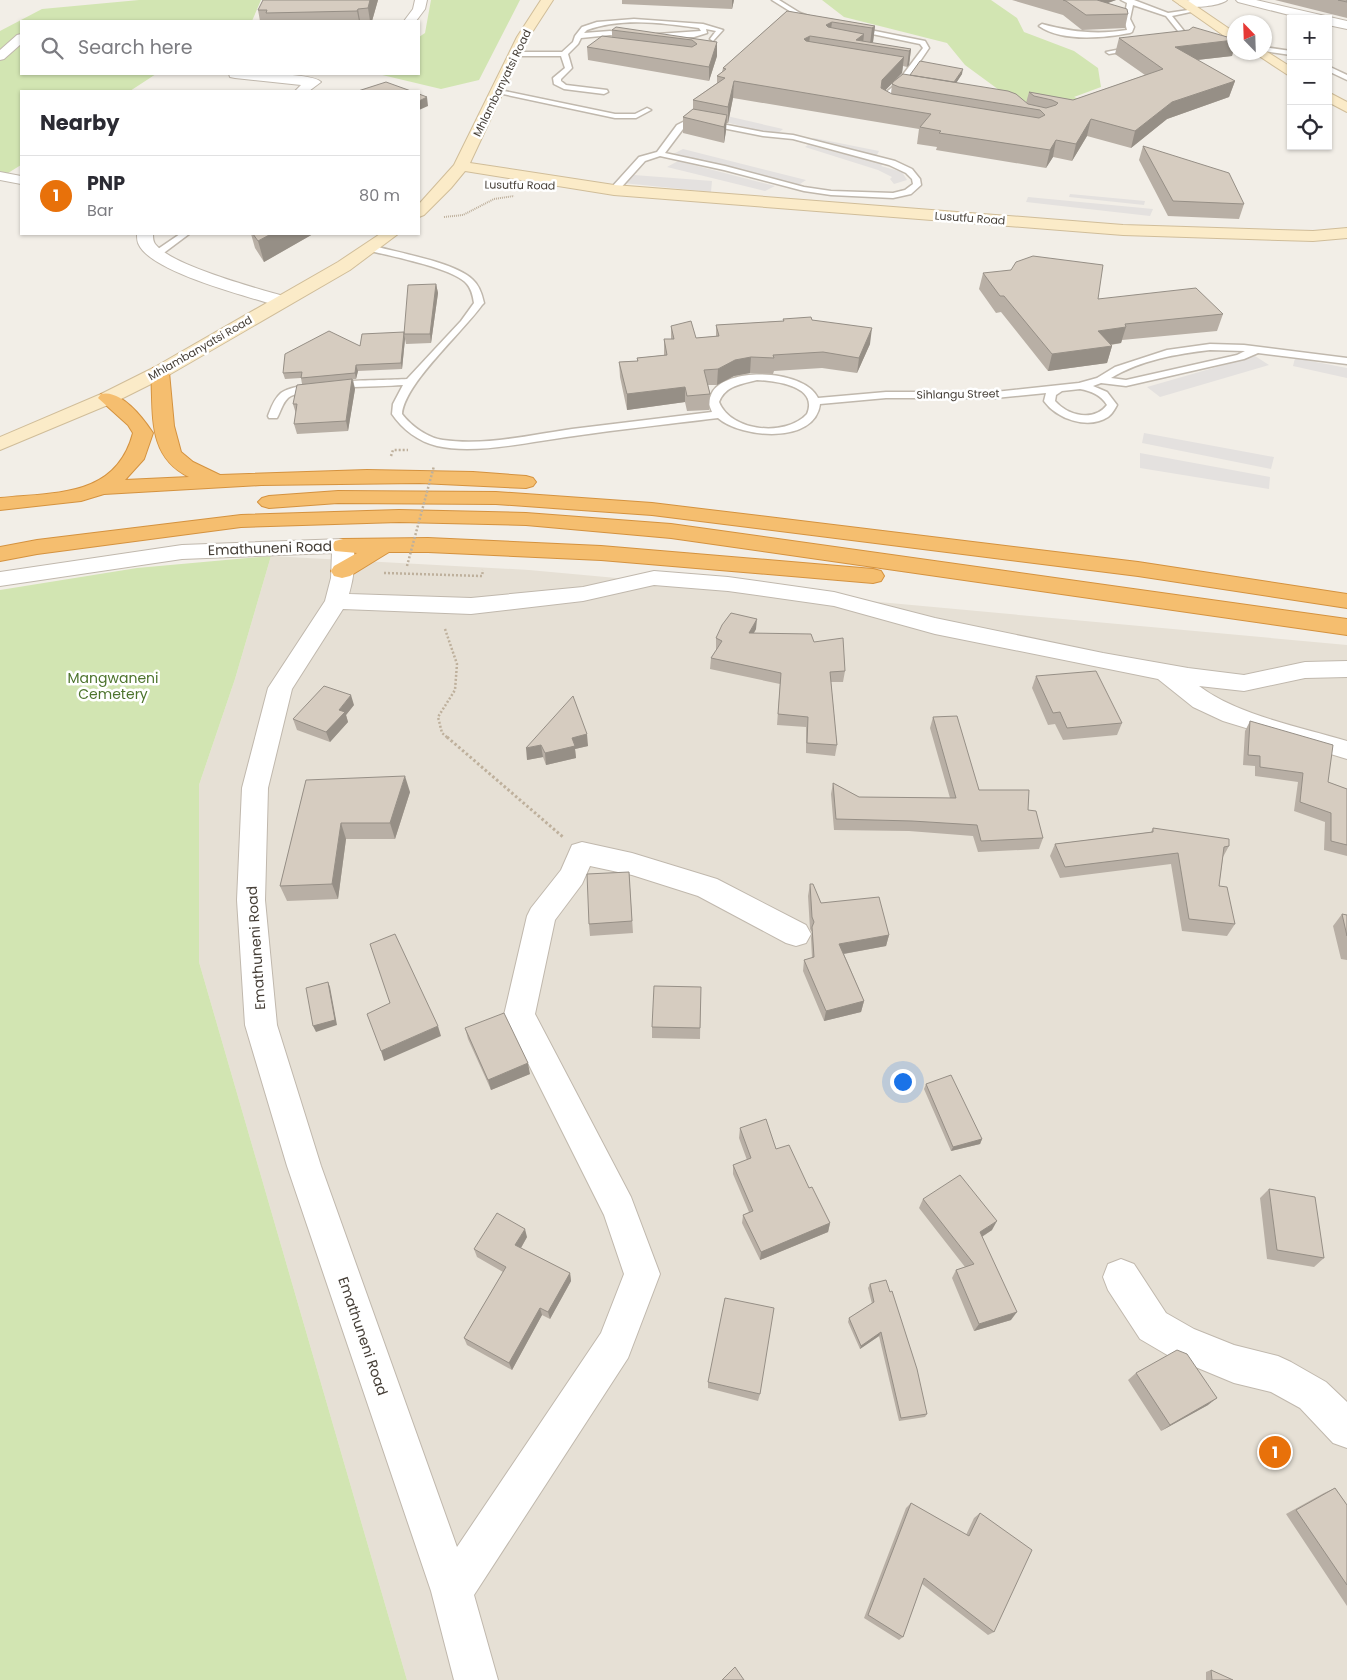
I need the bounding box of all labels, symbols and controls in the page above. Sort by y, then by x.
north arrow [1227,15,1272,60]
map controls [1287,15,1332,150]
button: + [1287,15,1332,60]
search box [20,20,420,75]
street label: Mhlambanyatsi Road [469,27,535,139]
icon: search [38,34,66,62]
text: Search here [78,34,192,61]
button: − [1287,60,1332,105]
button: locate [1287,105,1332,150]
text: Nearby [40,108,120,137]
text: PNP [87,170,125,197]
street label: Lusutfu Road [484,176,556,194]
text: 1 [53,184,59,207]
text: 80 m [359,184,400,207]
text: Bar [87,199,114,222]
street label: Lusutfu Road [934,208,1006,228]
street label: Mhlambanyatsi Road [145,312,255,384]
street label: Sihlangu Street [916,385,1000,403]
street label: Emathuneni Road [208,536,332,560]
park label: Mangwaneni Cemetery [68,668,158,704]
street label: Emathuneni Road [242,885,270,1011]
your location [890,1069,916,1095]
street label: Emathuneni Road [333,1274,393,1398]
pin: 1 [1259,1433,1291,1471]

